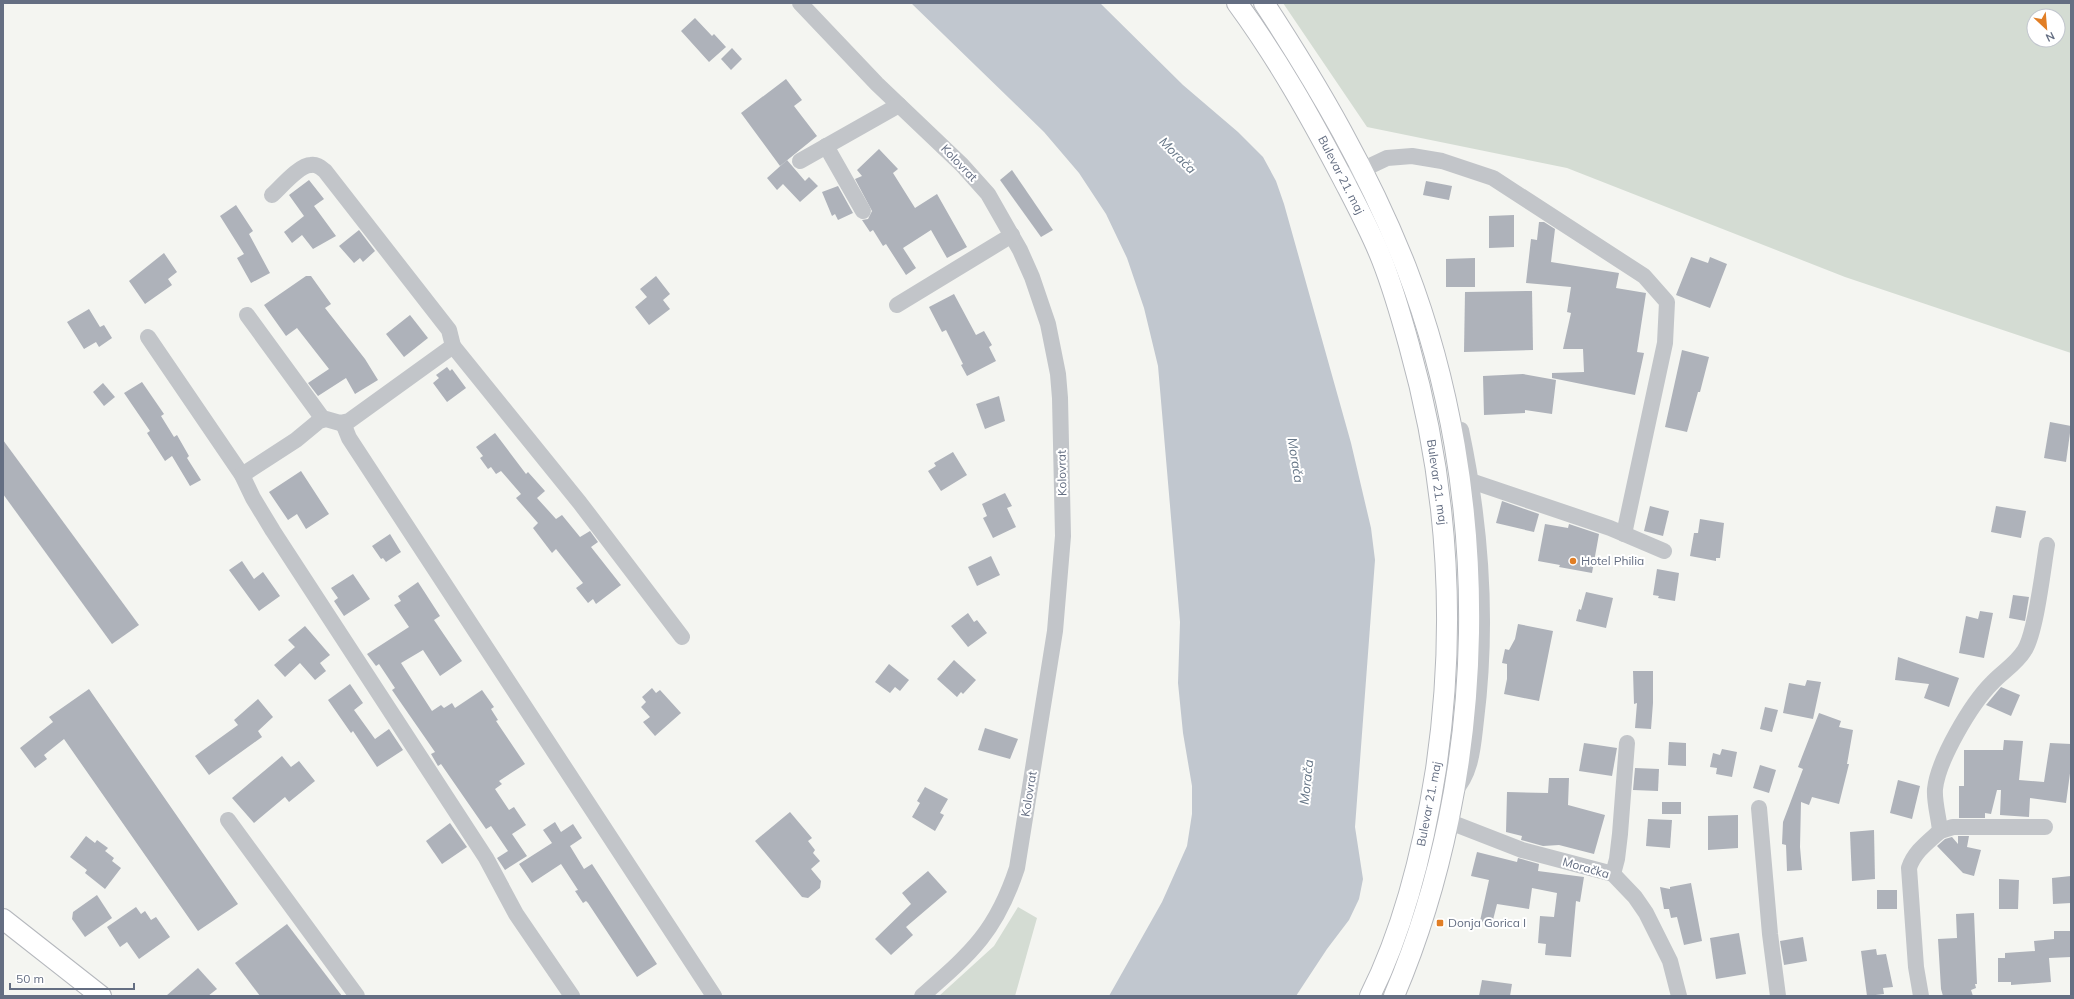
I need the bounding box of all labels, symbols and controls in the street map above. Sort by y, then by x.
north arrow [2026,8,2066,48]
text: N [2044,29,2057,45]
water label: Morača [1156,133,1200,177]
street label: Bulevar 21. maj [1315,133,1368,217]
street label: Kolovrat [938,141,981,184]
water label: Morača [1285,436,1307,484]
street label: Bulevar 21. maj [1424,438,1451,526]
street label: Kolovrat [1054,450,1069,496]
place label: Hotel Philia [1581,553,1644,568]
marker: Hotel Philia [1568,556,1578,566]
water label: Morača [1296,758,1316,805]
street label: Bulevar 21. maj [1413,760,1444,848]
street label: Kolovrat [1017,770,1040,818]
street label: Moračka [1561,854,1611,881]
place label: Donja Gorica I [1448,915,1526,930]
marker: Donja Gorica I [1435,918,1445,928]
scale bar [10,965,134,991]
text: 50 m [16,971,44,986]

